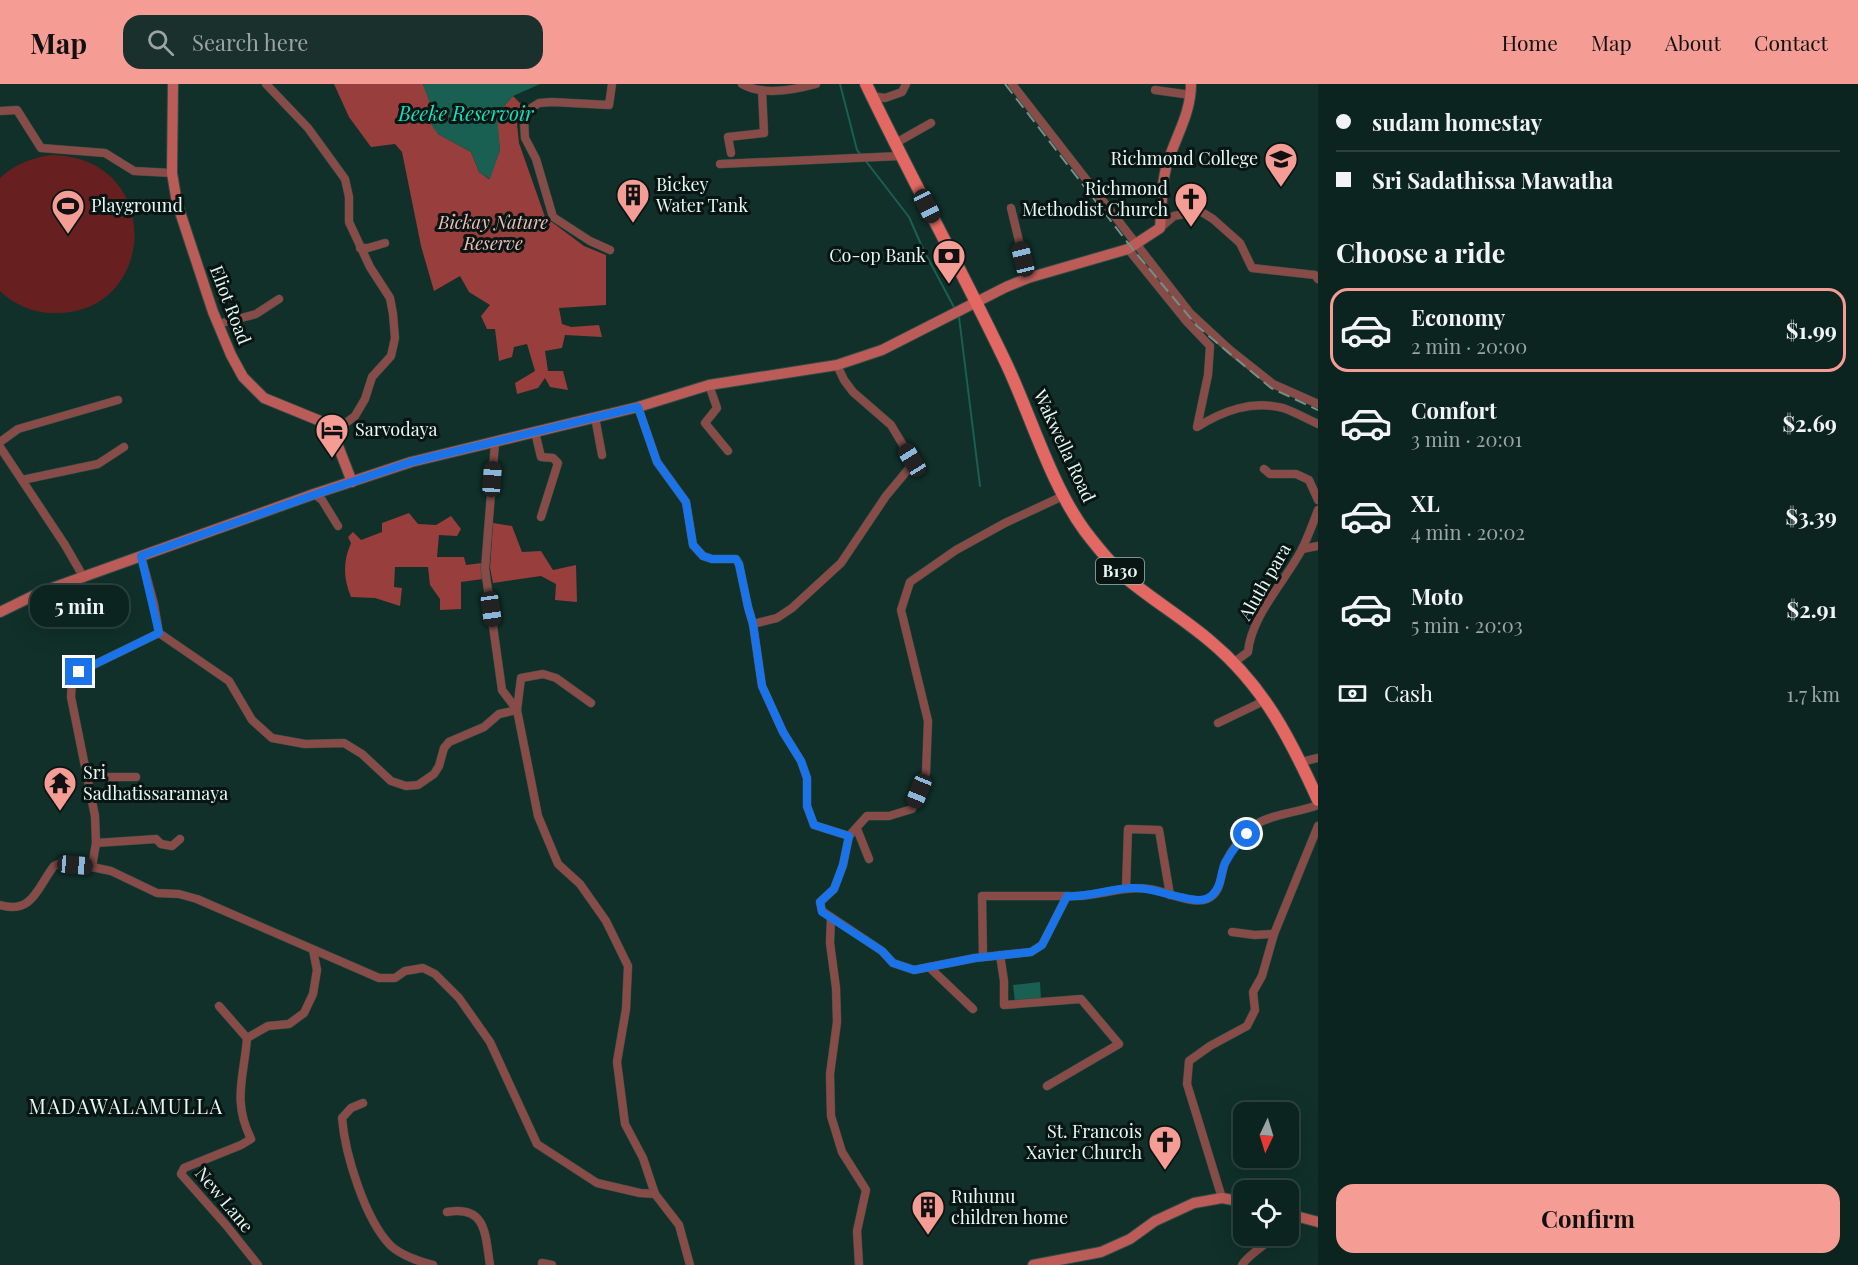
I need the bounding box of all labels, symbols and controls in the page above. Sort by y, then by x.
search box [123,15,543,69]
text: Map [30,24,87,61]
icon: search [144,26,177,59]
text: Search here [192,27,308,57]
text: Home [1502,28,1558,56]
text: Map [1591,28,1632,56]
text: About [1665,28,1721,56]
text: Contact [1754,28,1828,56]
water label: Beeke Reservoir [397,99,535,126]
text: sudam homestay [1372,107,1542,137]
school or university icon: Richmond College [1263,141,1299,188]
place label: Richmond College [1110,146,1258,170]
text: Sri Sadathissa Mawatha [1372,165,1613,195]
place label: Bickey Water Tank [655,172,748,217]
place label: Richmond Methodist Church [1022,176,1169,221]
building icon: Bickey Water Tank [615,177,651,224]
church icon: Richmond Methodist Church [1173,181,1209,228]
car [911,186,943,226]
sports icon: Playground [50,188,86,235]
place label: Playground [91,193,184,217]
park label: Bickay Nature Reserve [437,210,548,255]
text: Choose a ride [1336,234,1505,270]
bank icon: Co-op Bank [931,238,967,285]
car [1010,239,1036,279]
place label: Co-op Bank [829,243,926,267]
street label: Eliot Road [205,262,257,348]
text: Economy [1411,302,1505,332]
icon: car [1339,303,1393,357]
text: $1.99 [1786,315,1837,345]
text: 2 min · 20:00 [1411,332,1527,359]
street label: Wakwella Road [1028,385,1102,506]
text: Comfort [1411,395,1497,425]
icon: car [1339,396,1393,450]
text: $2.69 [1782,408,1837,438]
hotel icon: Sarvodaya [314,412,350,459]
place label: Sarvodaya [355,417,437,441]
text: 3 min · 20:01 [1411,425,1522,452]
car [895,440,929,480]
car [482,460,502,498]
text: XL [1411,488,1440,518]
icon: car [1339,489,1393,543]
text: $3.39 [1786,501,1837,531]
text: 4 min · 20:02 [1411,518,1525,545]
street label: Aluth para [1232,539,1296,625]
road number: B130 [1096,558,1144,584]
text: Moto [1411,581,1464,611]
icon: car [1339,582,1393,636]
callout: 5 min [29,585,128,627]
car [480,590,502,628]
text: 5 min [54,592,105,619]
text: $2.91 [1787,594,1837,624]
text: 5 min · 20:03 [1411,611,1523,638]
route end [65,658,92,685]
icon: cash [1336,677,1369,710]
text: Cash [1384,678,1433,708]
text: 1.7 km [1787,680,1840,707]
place label: Sri Sadhatissaramaya [83,760,228,805]
temple icon: Sri Sadhatissaramaya [42,765,78,812]
car [904,771,934,811]
route start [1233,820,1260,847]
car [56,854,94,876]
district label: MADAWALAMULLA [28,1092,224,1119]
north arrow [1233,1102,1299,1168]
map controls [1233,1102,1299,1246]
place label: St. Francois Xavier Church [1026,1119,1142,1164]
church icon: St. Francois Xavier Church [1147,1124,1183,1171]
street label: New Lane [190,1161,259,1237]
button: locate [1233,1180,1299,1246]
place label: Ruhunu children home [951,1184,1068,1229]
button: Confirm [1336,1184,1840,1253]
building icon: Ruhunu children home [910,1189,946,1236]

